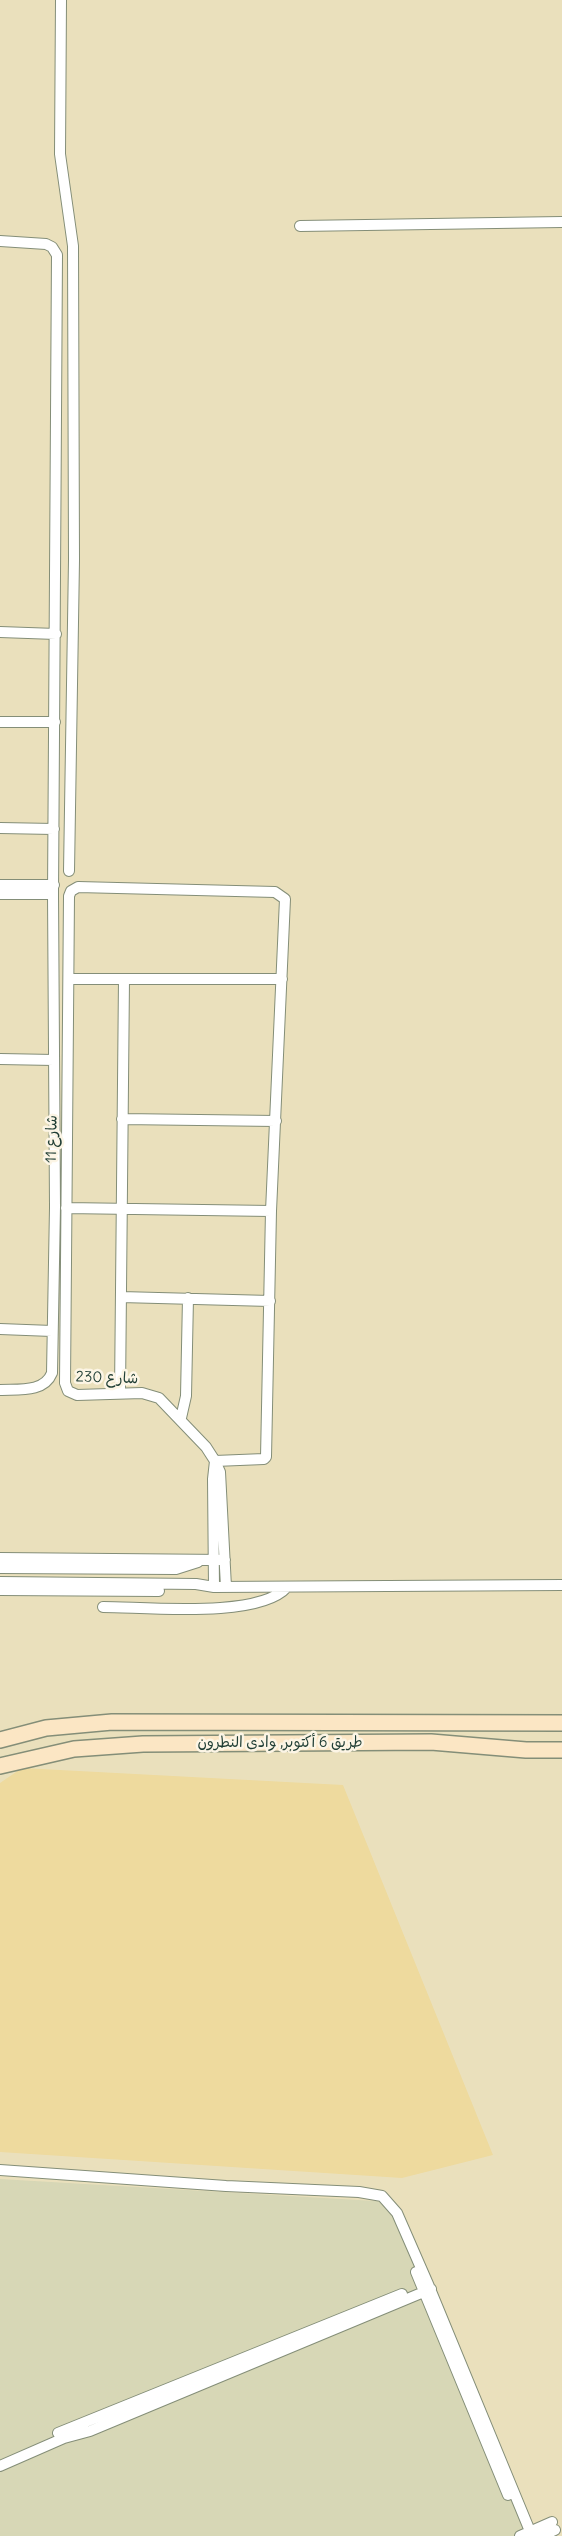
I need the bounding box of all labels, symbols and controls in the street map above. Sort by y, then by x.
street label: شارع 11 [43,1115,61,1163]
street label: شارع 230 [75,1368,139,1388]
street label: طريق 6 أكتوبر, وادى النطرون [197,1734,363,1752]

